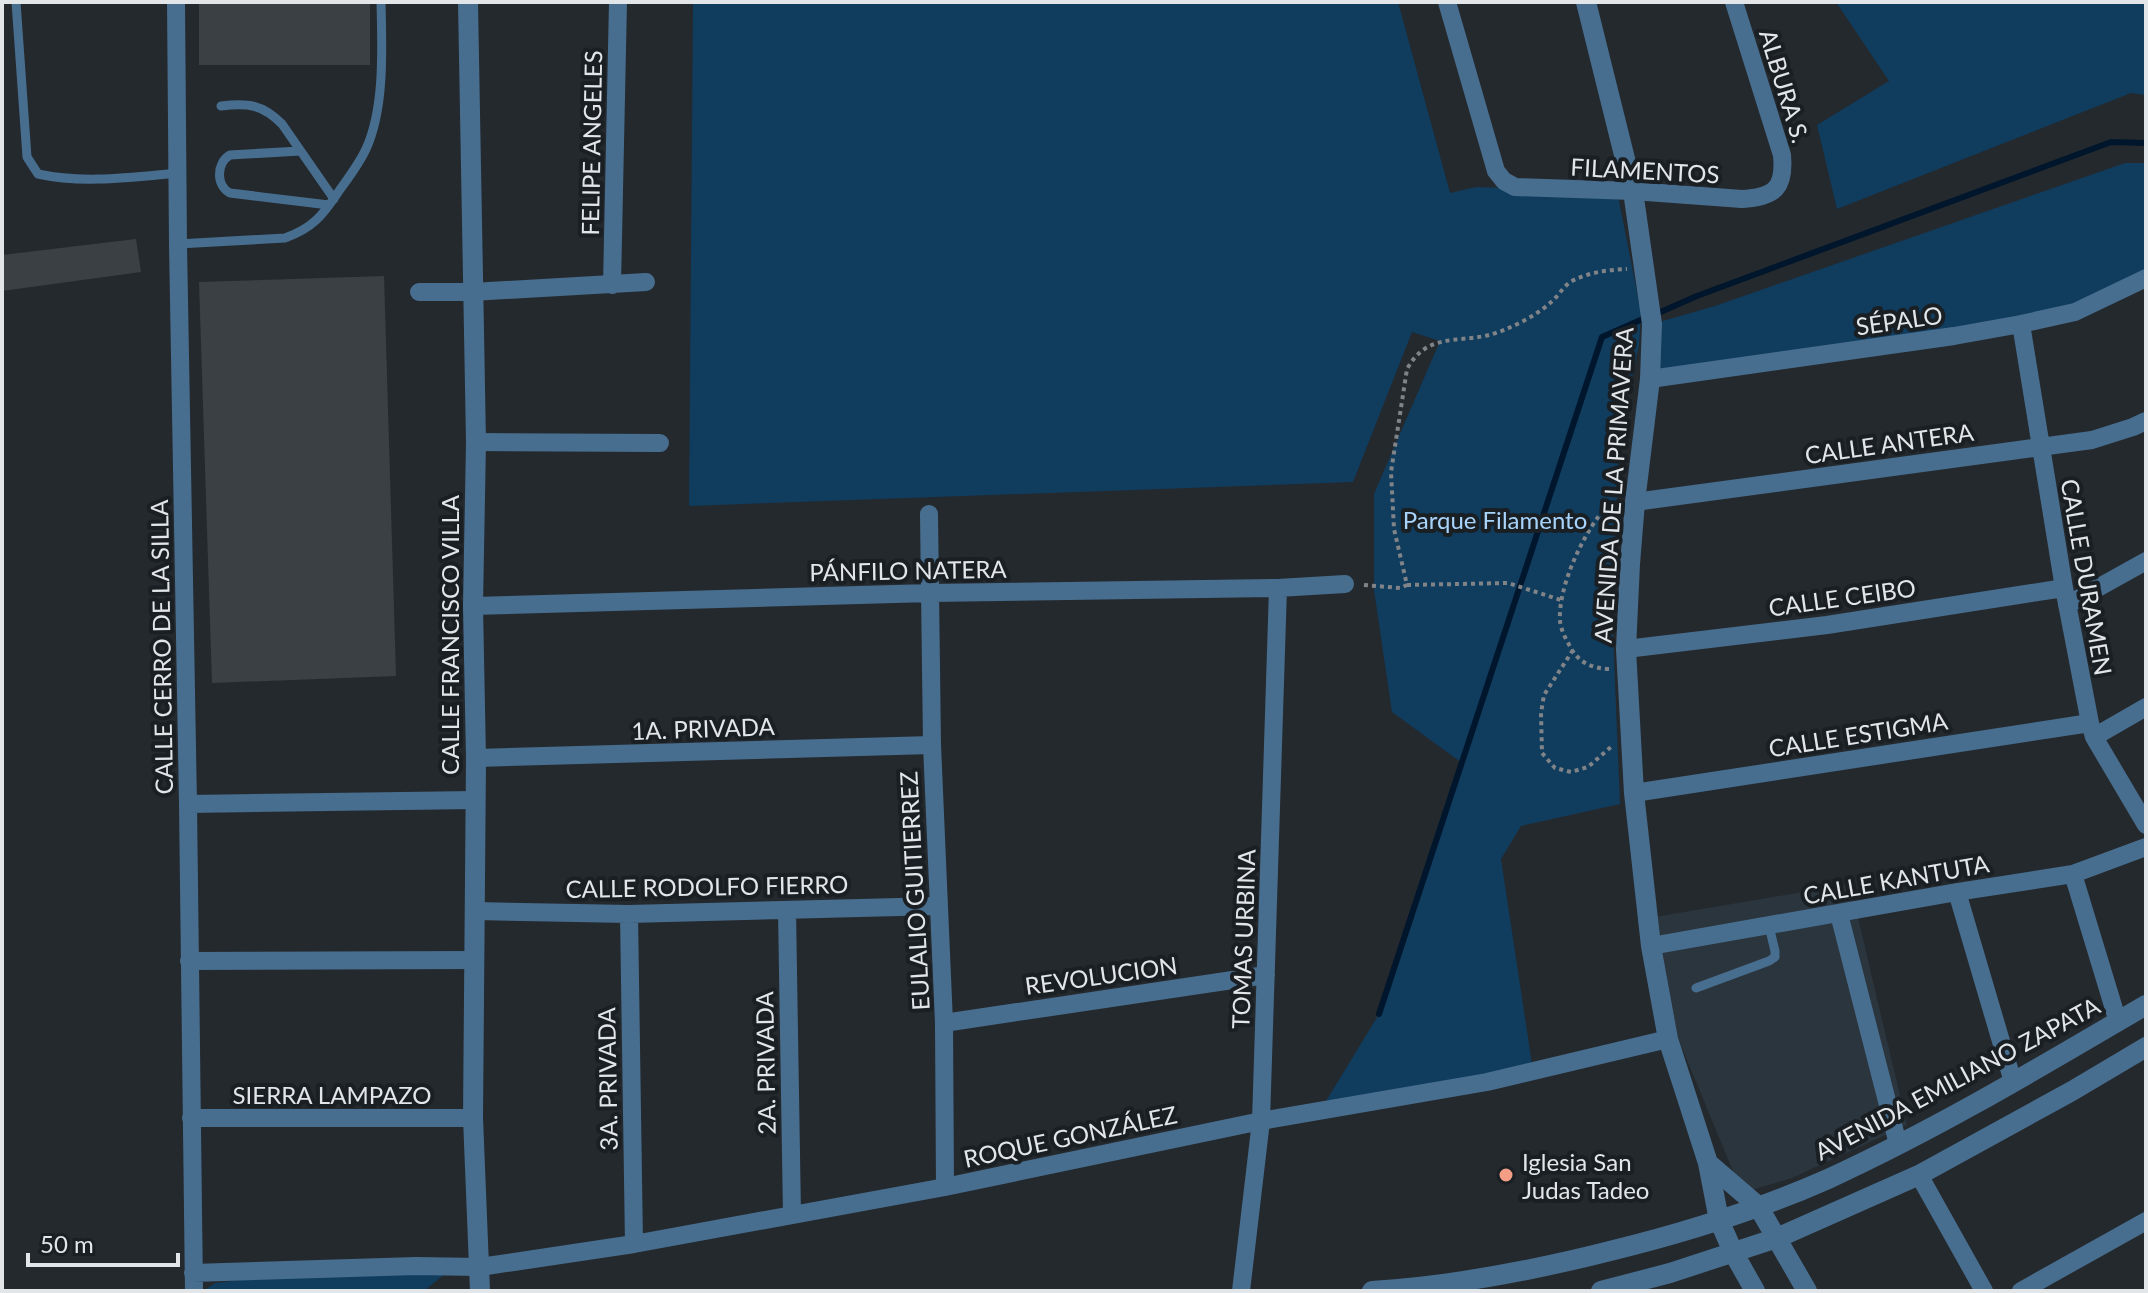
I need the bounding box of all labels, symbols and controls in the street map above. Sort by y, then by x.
street label: ALBURA S. [1754,26,1816,146]
street label: FELIPE ANGELES [575,50,607,236]
street label: FILAMENTOS [1570,152,1720,188]
street label: SÉPALO [1854,300,1944,340]
street label: AVENIDA DE LA PRIMAVERA [1587,325,1639,644]
street label: CALLE ANTERA [1803,417,1976,469]
street label: CALLE DURAMEN [2055,477,2119,677]
street label: CALLE FRANCISCO VILLA [435,494,464,775]
street label: CALLE CERRO DE LA SILLA [144,499,178,795]
park label: Parque Filamento [1403,505,1587,534]
street label: PÁNFILO NATERA [809,554,1008,586]
street label: CALLE CEIBO [1767,572,1917,622]
street label: CALLE ESTIGMA [1766,705,1950,762]
street label: 1A. PRIVADA [631,711,776,745]
street label: EULALIO GUITIERREZ [893,771,935,1011]
street label: TOMAS URBINA [1225,848,1261,1029]
street label: CALLE KANTUTA [1801,848,1992,910]
street label: CALLE RODOLFO FIERRO [565,869,849,903]
street label: REVOLUCION [1023,950,1179,1000]
street label: 2A. PRIVADA [749,990,781,1135]
street label: AVENIDA EMILIANO ZAPATA [1810,990,2105,1166]
street label: 3A. PRIVADA [591,1006,623,1151]
street label: SIERRA LAMPAZO [233,1080,431,1109]
street label: ROQUE GONZÁLEZ [961,1099,1179,1173]
place label: Iglesia San Judas Tadeo [1522,1147,1649,1204]
marker: Iglesia San Judas Tadeo [1497,1166,1515,1184]
scale bar [28,1217,178,1267]
text: 50 m [40,1229,94,1258]

